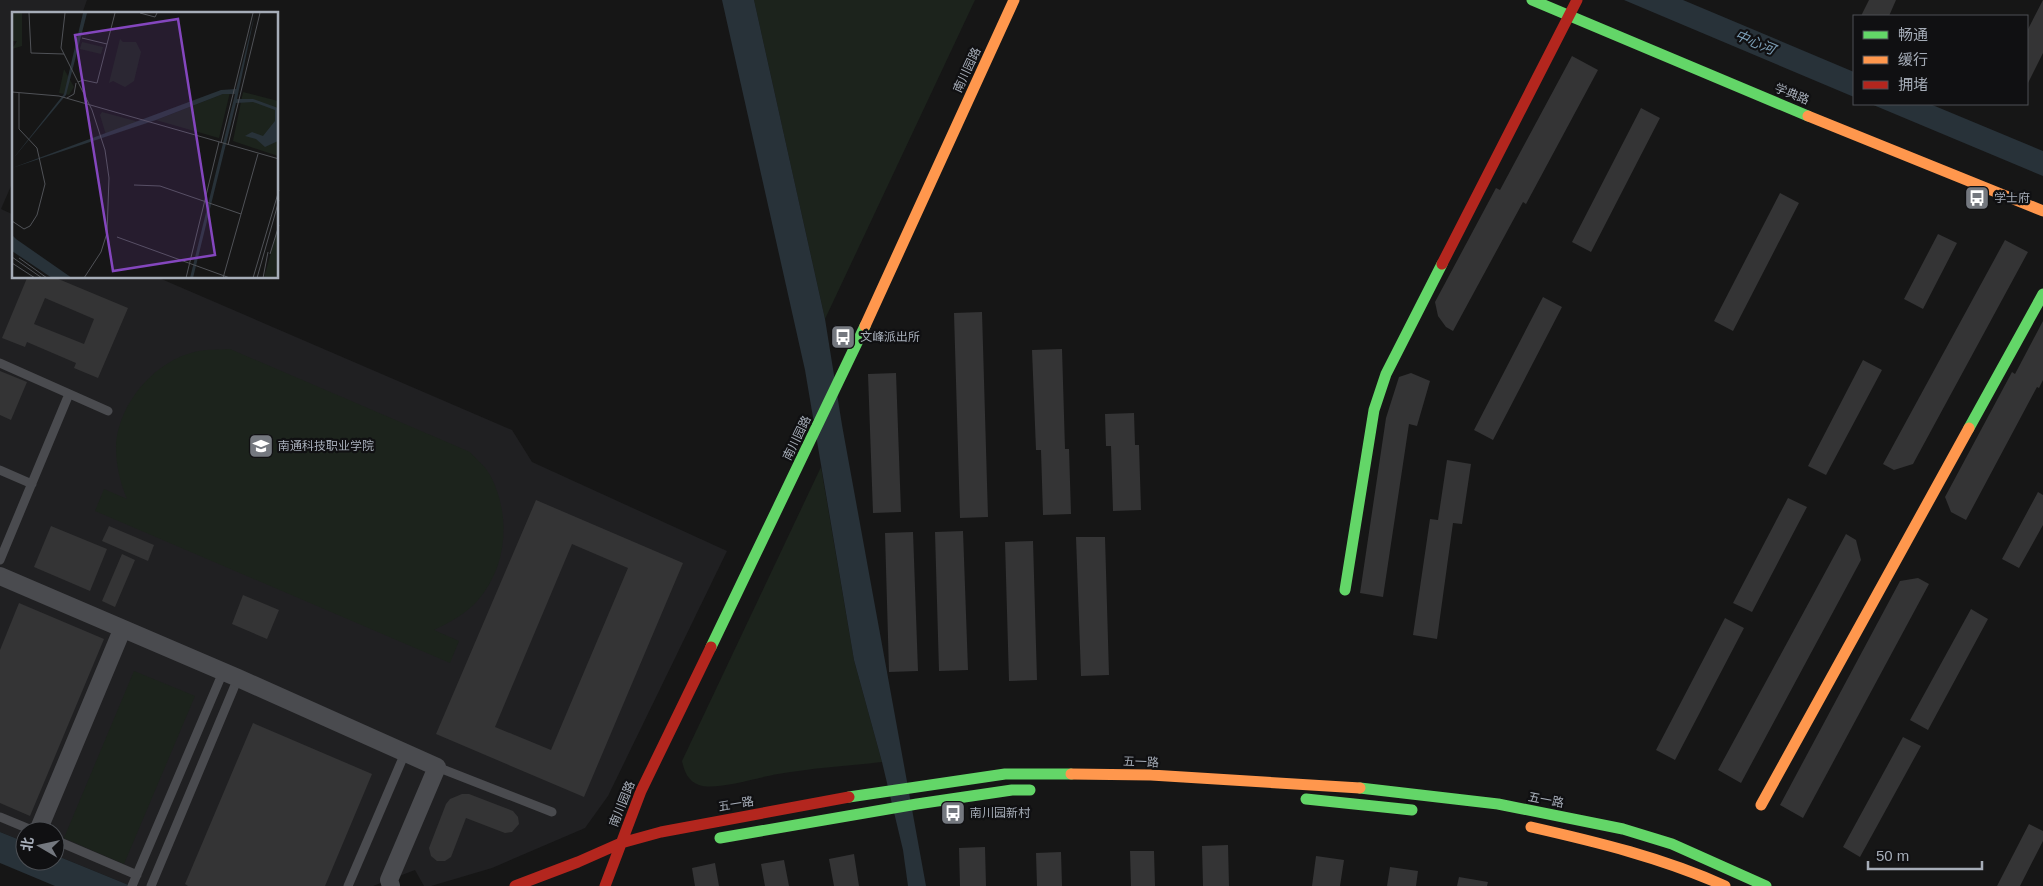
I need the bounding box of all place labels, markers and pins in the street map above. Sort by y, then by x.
bus stop icon: 学士府 [1964,185,1990,211]
place label: 学士府 [1994,191,2030,205]
bus stop icon: 文峰派出所 [830,324,856,350]
place label: 文峰派出所 [860,330,920,344]
school or university icon: 南通科技职业学院 [248,433,274,459]
place label: 南通科技职业学院 [278,439,374,453]
bus stop icon: 南川园新村 [940,800,966,826]
place label: 南川园新村 [970,806,1031,820]

